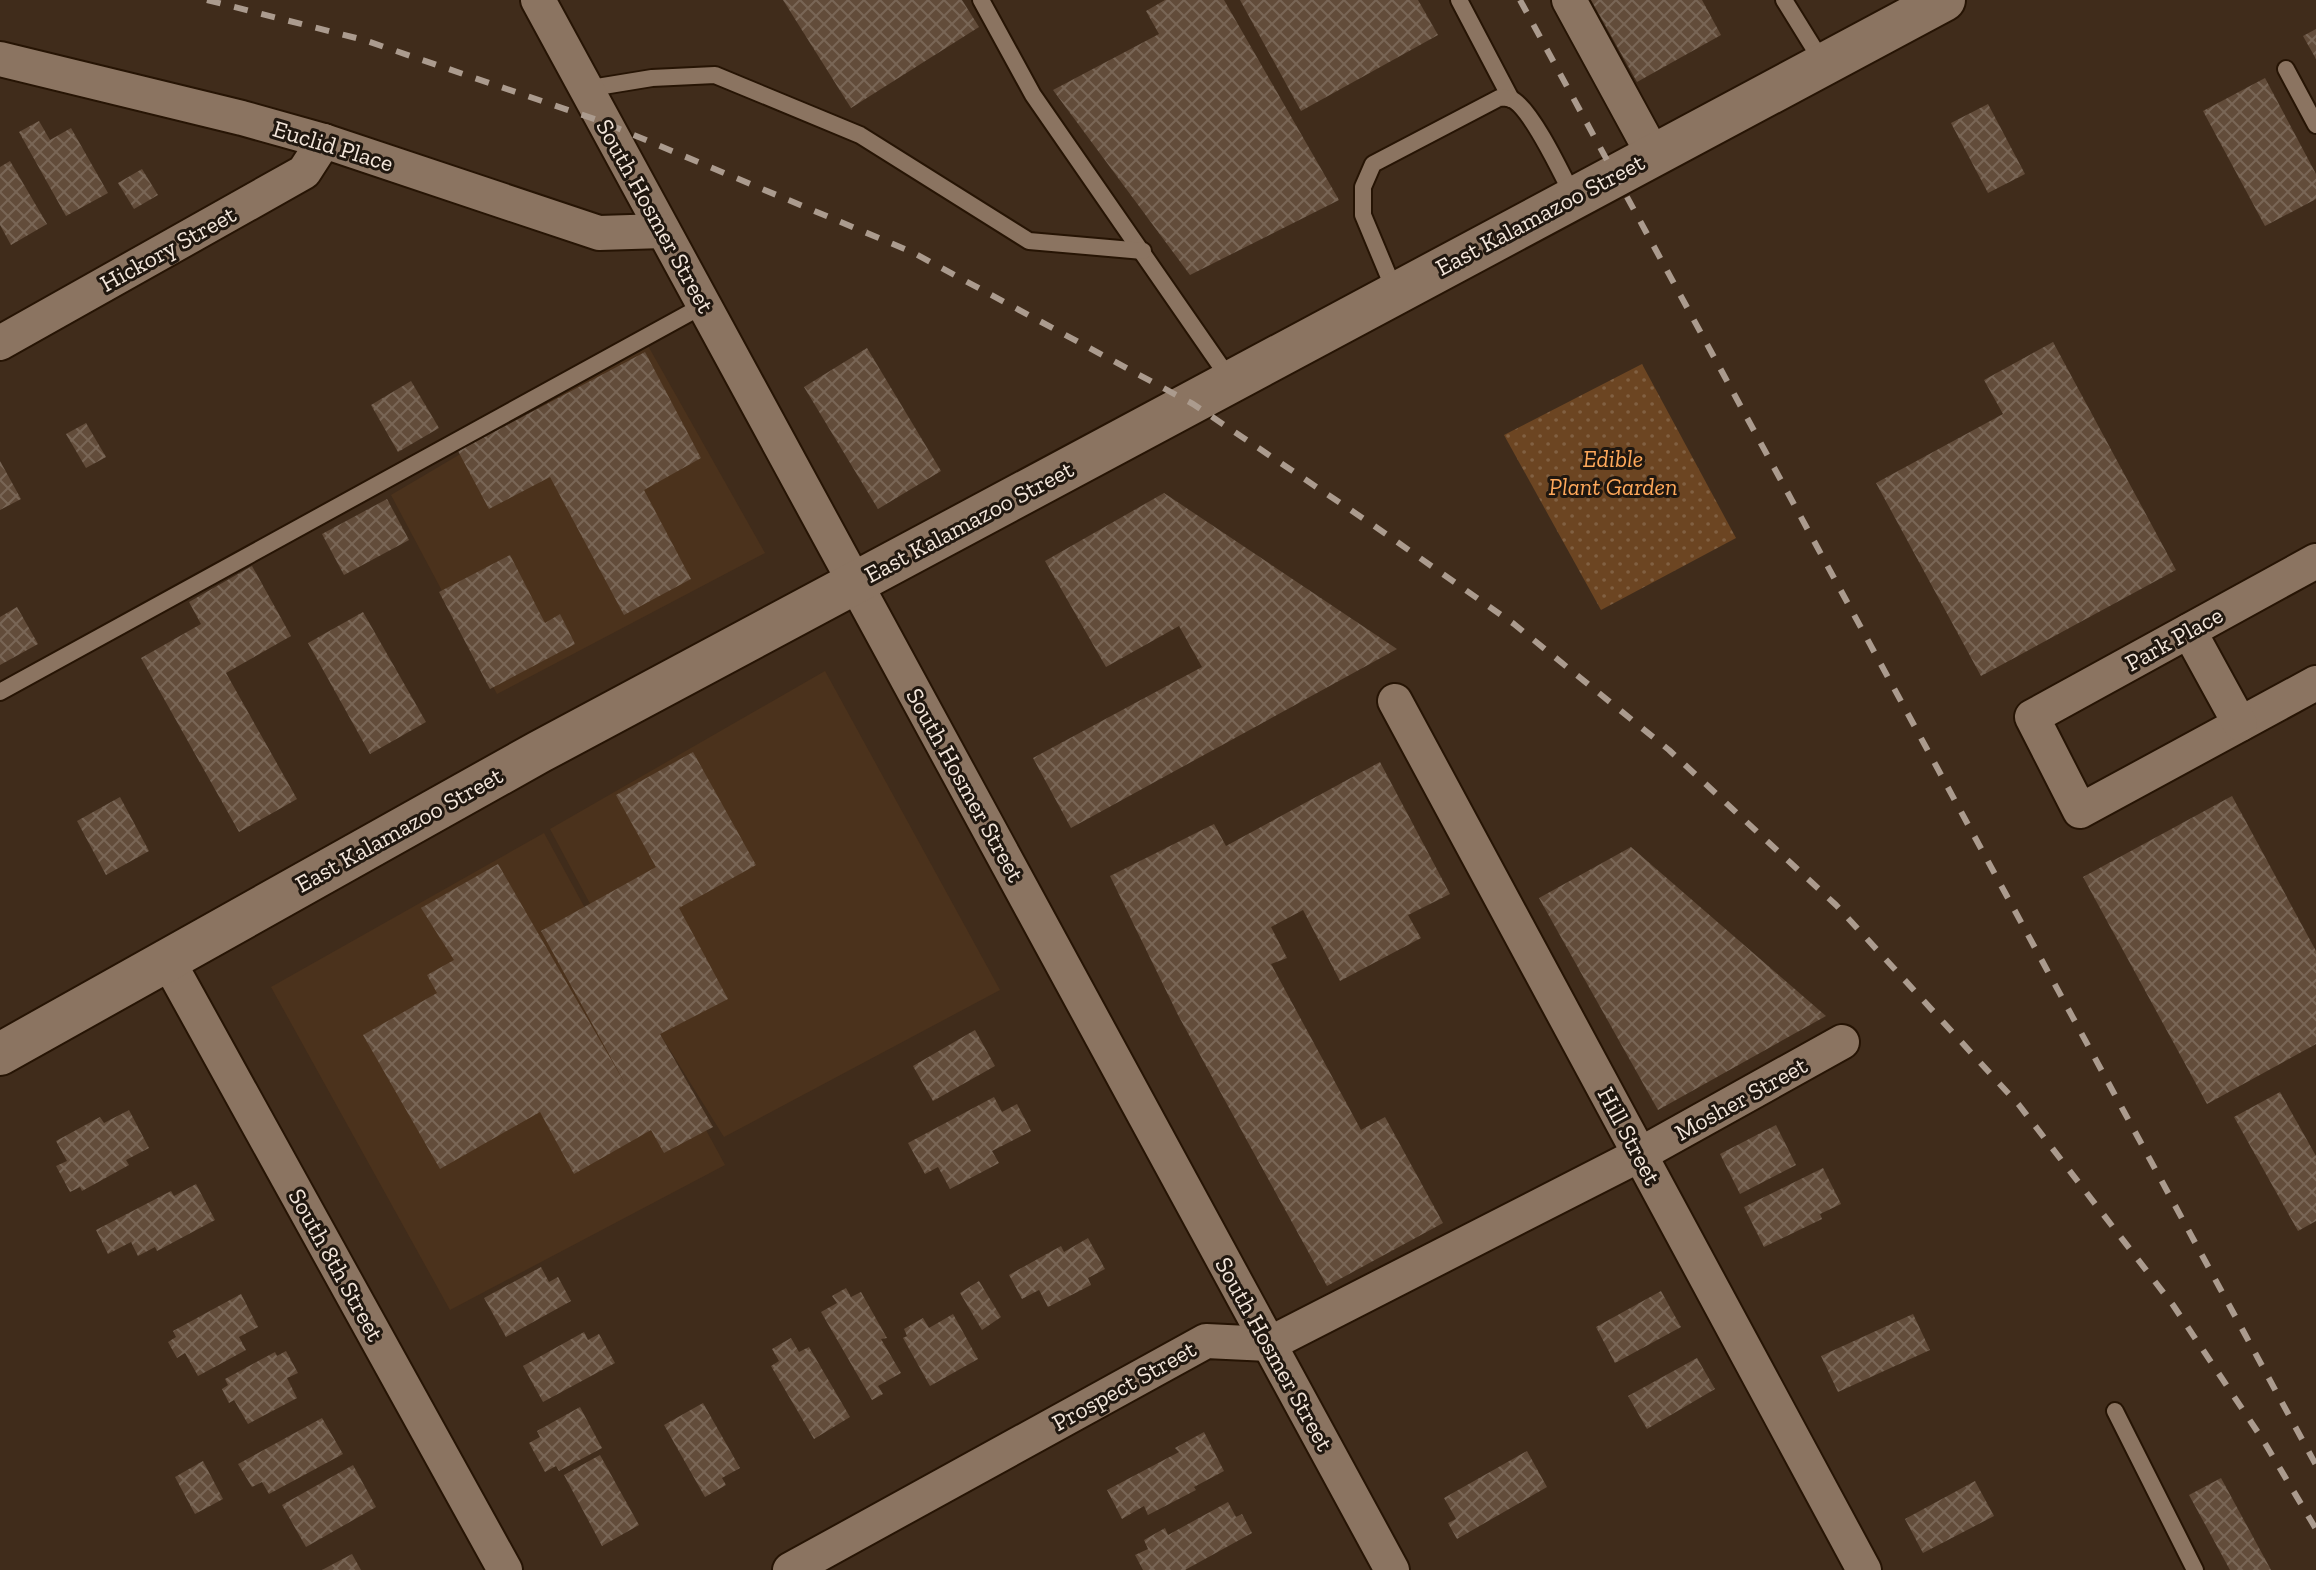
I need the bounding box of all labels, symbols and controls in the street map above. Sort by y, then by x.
street label: Euclid Place [269,113,397,178]
street label: South Hosmer Street [590,114,721,318]
street label: East Kalamazoo Street [1430,147,1649,282]
street label: Hickory Street [95,199,241,298]
park label: Edible Plant Garden [1548,444,1678,501]
street label: East Kalamazoo Street [859,454,1078,589]
street label: Park Place [2120,600,2228,677]
street label: South Hosmer Street [900,683,1031,887]
street label: East Kalamazoo Street [290,761,507,899]
street label: Mosher Street [1670,1050,1812,1147]
street label: Hill Street [1592,1082,1667,1190]
street label: South 8th Street [283,1183,390,1346]
street label: South Hosmer Street [1209,1252,1340,1456]
street label: Prospect Street [1047,1334,1201,1437]

